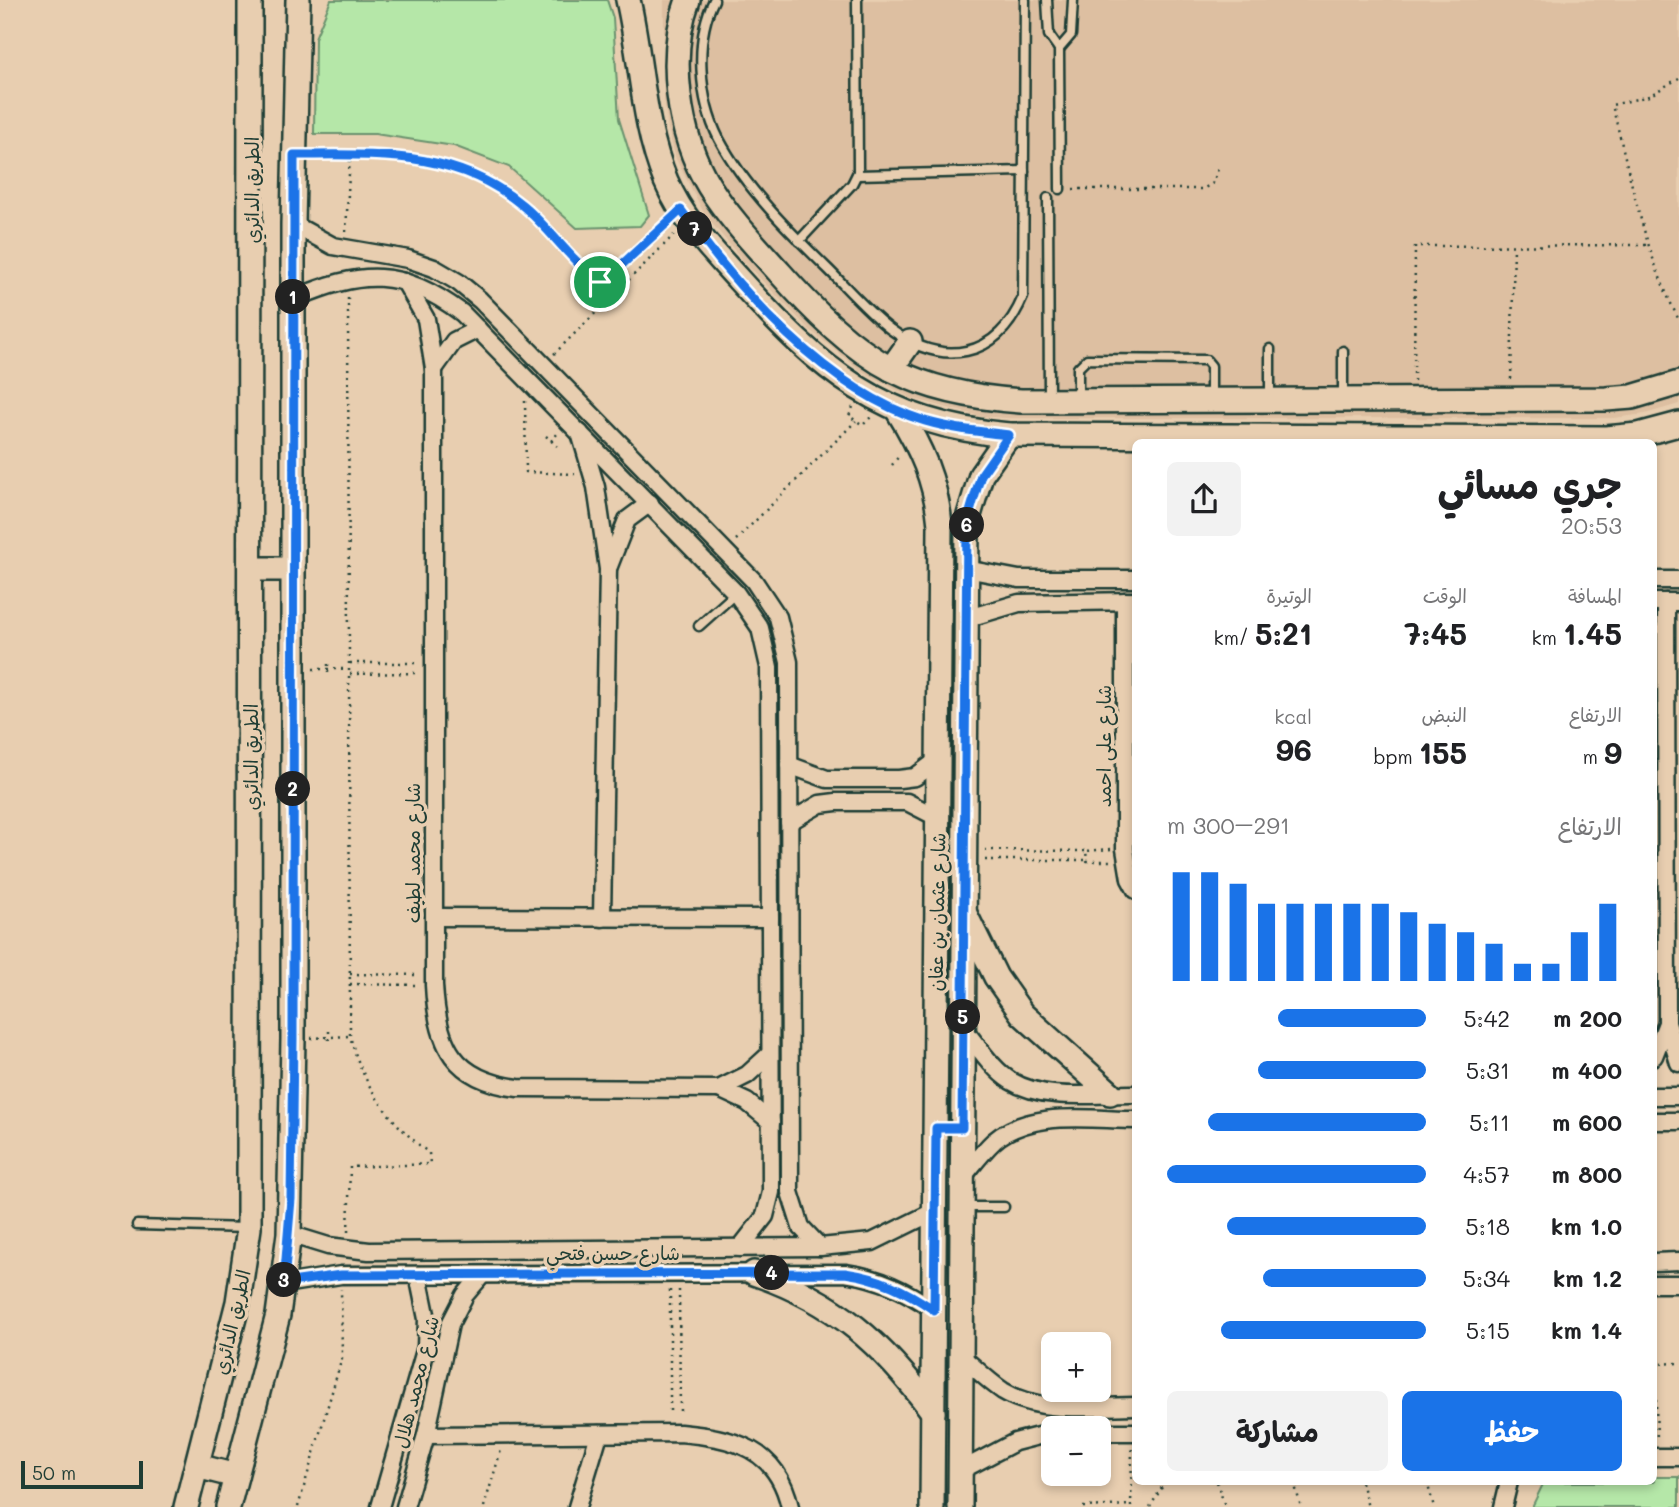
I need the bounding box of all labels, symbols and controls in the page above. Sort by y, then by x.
street label: الطريق الدائري [239,136,267,244]
pin: 7 [678,212,712,246]
text: 7 [689,216,700,241]
pin [570,252,630,312]
icon: arrive [581,263,619,301]
pin: 1 [276,280,310,314]
text: 1 [288,284,297,309]
text: جري مسائي [1438,459,1622,509]
button: share [1167,462,1241,536]
pin: 6 [950,508,984,542]
text: 20:53 [1561,510,1622,540]
text: 6 [961,512,972,537]
text: الوتيرة [1266,583,1312,608]
text: الوقت [1423,583,1467,608]
text: المسافة [1568,583,1622,608]
text: 5:21 [1255,613,1312,653]
text: 7:45 [1404,613,1467,653]
text: 1.45 [1563,613,1622,653]
text: /km [1214,625,1255,650]
text: km [1532,625,1563,650]
street label: شارع على احمد [1091,685,1118,807]
text: النبض [1422,702,1467,727]
text: الارتفاع [1569,702,1622,727]
street label: الطريق الدائري [238,703,266,811]
text: kcal [1274,704,1312,729]
text: 96 [1276,729,1312,769]
text: 155 [1419,732,1467,772]
text: 9 [1604,732,1622,772]
text: bpm [1374,744,1419,769]
text: m [1583,744,1604,769]
pin: 2 [276,772,310,806]
text: 2 [287,776,298,801]
street label: شارع محمد لطيف [400,783,427,923]
text: 291–300 m [1167,810,1290,840]
text: الارتفاع [1558,811,1622,841]
street label: شارع عثمان بن عفان [923,832,952,992]
pin: 5 [946,1000,981,1034]
text: 5:42 [1463,1003,1510,1033]
text: 200 m [1553,1003,1622,1033]
text: 5 [957,1004,968,1029]
text: 5:31 [1466,1055,1510,1085]
text: 400 m [1551,1055,1622,1085]
text: 5:11 [1469,1107,1510,1137]
text: 600 m [1552,1107,1622,1137]
text: 4:57 [1463,1159,1510,1189]
text: 800 m [1552,1159,1622,1189]
text: 5:18 [1465,1211,1510,1241]
text: 1.0 km [1551,1211,1622,1241]
street label: شارع حسن فتحي [546,1240,680,1270]
pin: 4 [754,1256,790,1290]
text: 4 [765,1260,778,1285]
pin: 3 [266,1262,302,1298]
text: 5:34 [1462,1263,1510,1293]
text: 1.2 km [1553,1263,1622,1293]
street label: الطريق الدائري [207,1267,259,1378]
text: 3 [278,1267,289,1292]
street label: شارع محمد هلال [387,1313,446,1451]
text: 5:15 [1466,1315,1510,1345]
text: 1.4 km [1551,1315,1622,1345]
map controls [1041,1332,1111,1486]
button: + [1041,1332,1111,1402]
button: مشاركة [1167,1391,1388,1471]
button: حفظ [1402,1391,1622,1471]
button: − [1041,1416,1111,1486]
scale bar [21,1458,144,1490]
text: 50 m [32,1460,76,1485]

